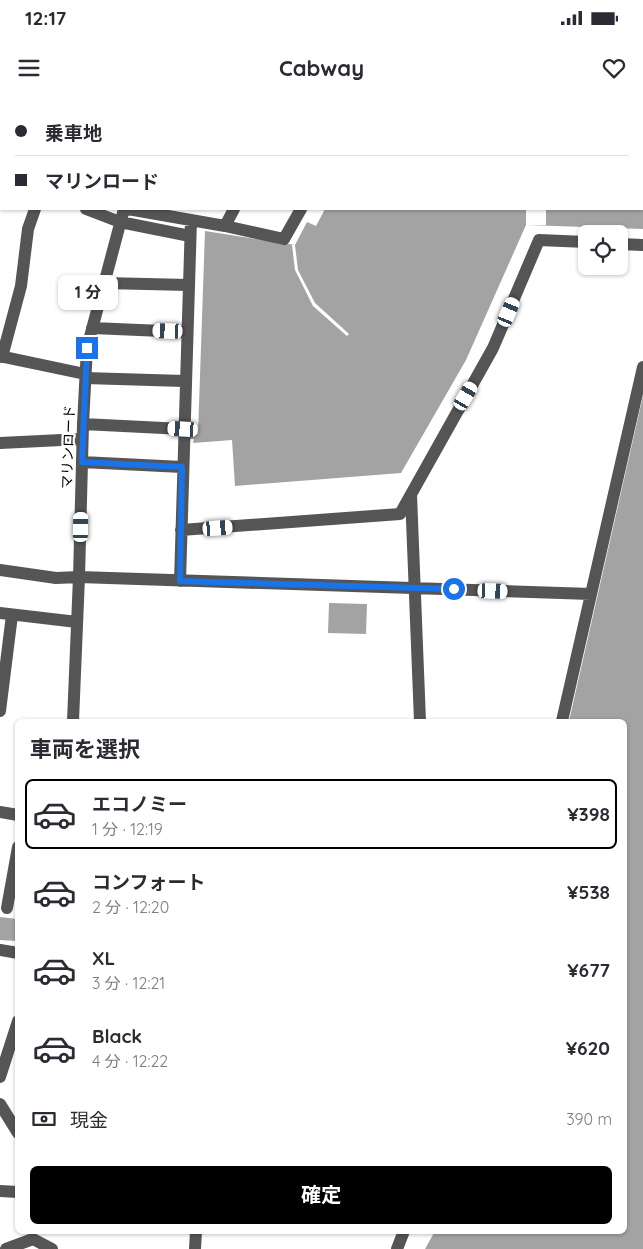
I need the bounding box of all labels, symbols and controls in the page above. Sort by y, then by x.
text: 12:17 [25,6,66,30]
icon: menu [15,54,43,82]
text: Cabway [279,54,364,82]
icon: heart [600,54,628,82]
text: 乗車地 [45,121,102,145]
text: マリンロード [45,169,159,193]
map controls [578,225,628,275]
button: locate [578,225,628,275]
callout: 1 分 [57,276,117,310]
text: 1 分 [75,282,101,302]
car [496,295,521,329]
car [152,323,183,339]
route end [76,337,98,359]
car [452,379,479,413]
street label: マリンロード [58,405,78,489]
car [167,421,198,437]
car [73,512,88,542]
car [202,519,233,537]
route start [443,578,465,600]
car [477,583,508,599]
text: 車両を選択 [30,735,140,763]
icon: car [32,792,77,837]
text: エコノミー [92,792,187,816]
text: ¥398 [567,802,610,826]
text: 1 分 · 12:19 [92,819,163,839]
icon: car [32,870,77,915]
text: コンフォート [92,870,205,894]
text: ¥538 [567,880,610,904]
text: 2 分 · 12:20 [92,897,169,917]
text: XL [92,946,115,970]
icon: car [32,948,77,993]
text: ¥677 [567,958,610,982]
text: 3 分 · 12:21 [92,973,165,993]
text: Black [92,1024,142,1048]
icon: car [32,1026,77,1071]
text: ¥620 [566,1036,610,1060]
text: 4 分 · 12:22 [92,1051,168,1071]
icon: cash [30,1105,58,1133]
text: 現金 [70,1108,108,1132]
text: 390 m [566,1109,612,1129]
button: 確定 [30,1166,612,1224]

